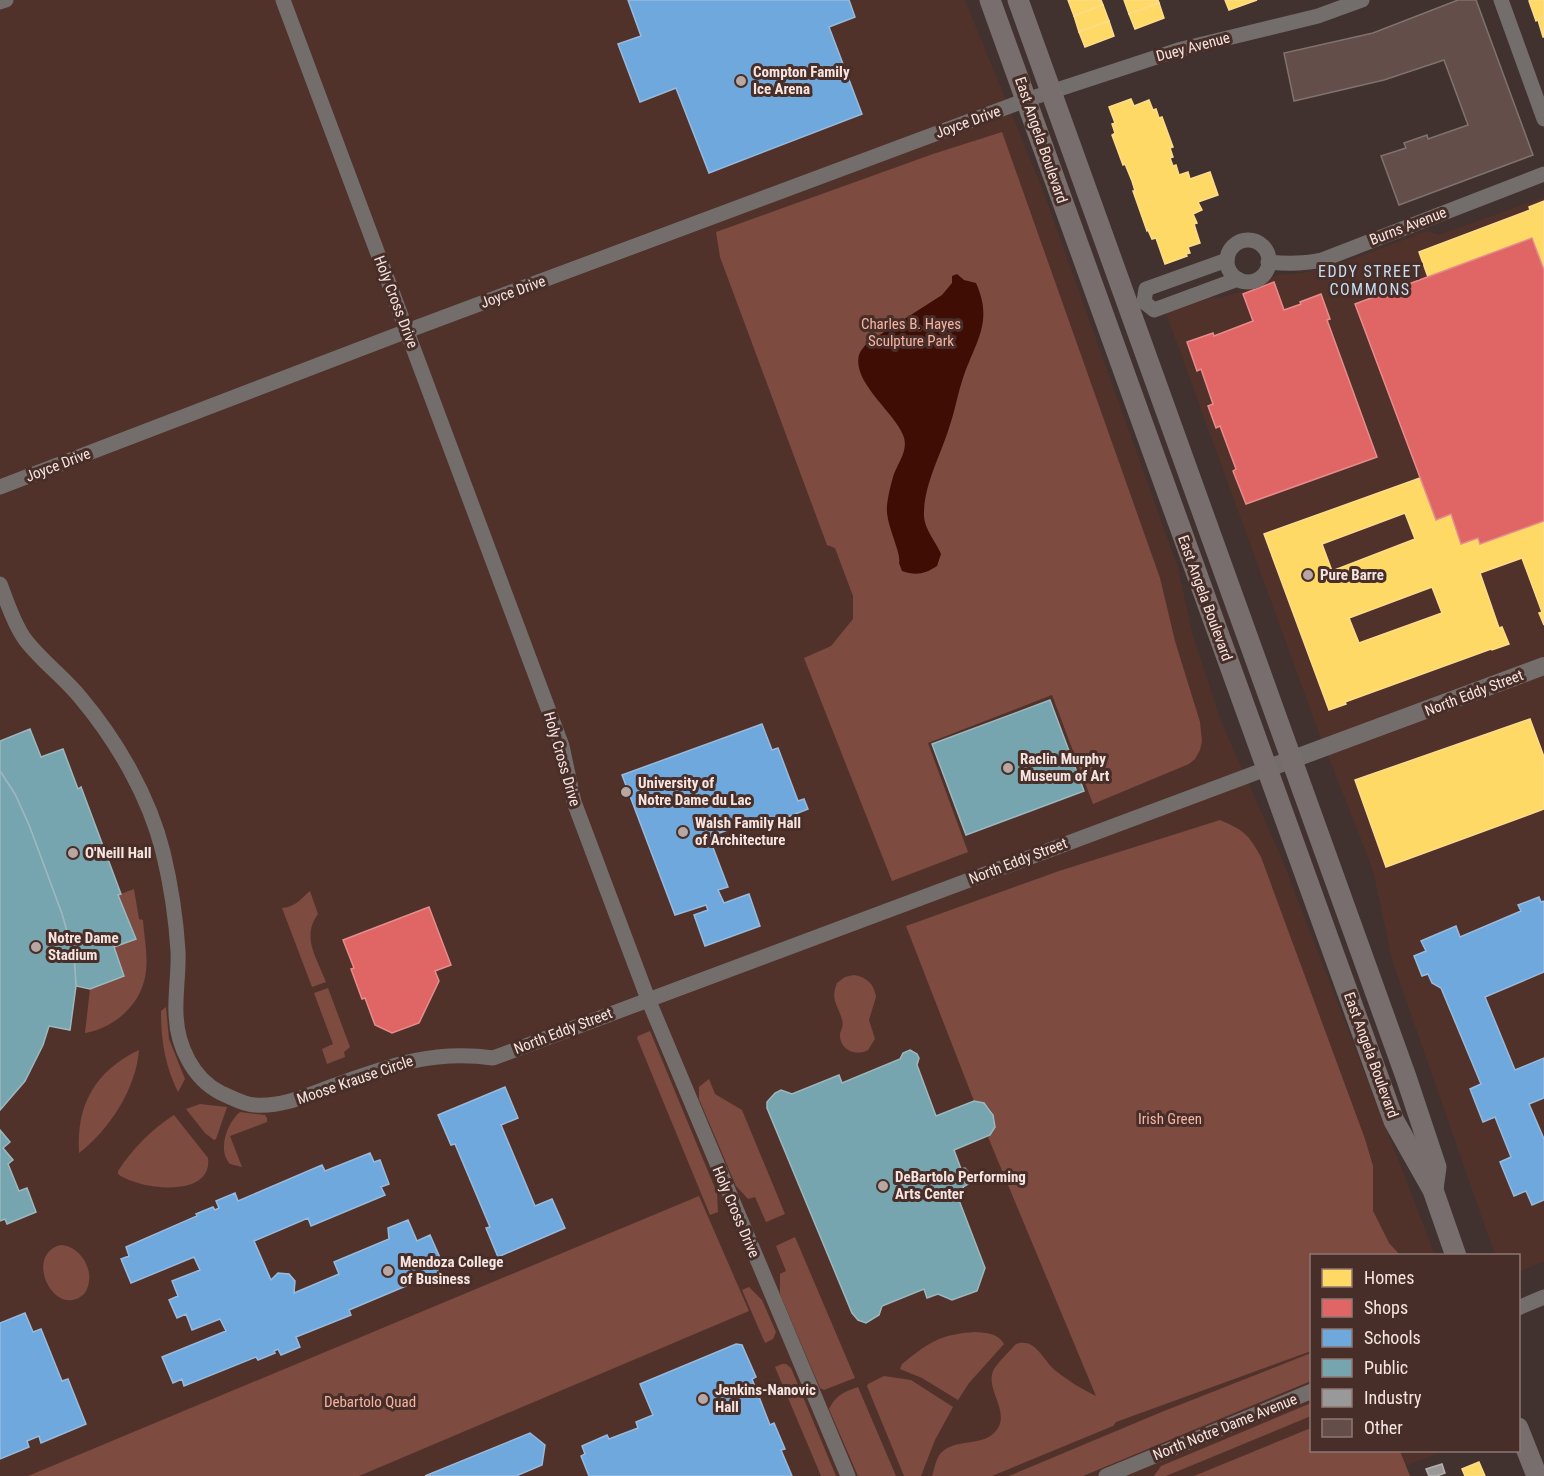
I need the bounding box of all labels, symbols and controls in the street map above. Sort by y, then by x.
street label: Duey Avenue [1154,29,1232,65]
place label: Compton Family Ice Arena [753,63,850,98]
marker: Compton Family Ice Arena [734,74,748,88]
street label: East Angela Boulevard [1011,74,1071,206]
street label: Joyce Drive [933,102,1003,142]
street label: Burns Avenue [1367,203,1449,249]
street label: Holy Cross Drive [370,253,422,351]
district label: EDDY STREET COMMONS [1318,262,1422,299]
street label: Joyce Drive [478,272,548,312]
park label: Charles B. Hayes Sculpture Park [861,315,961,350]
street label: Joyce Drive [23,444,93,486]
street label: East Angela Boulevard [1174,533,1236,663]
place label: Pure Barre [1320,566,1384,584]
marker: Pure Barre [1301,568,1315,582]
street label: North Eddy Street [1422,666,1526,720]
street label: Holy Cross Drive [540,710,584,808]
place label: Raclin Murphy Museum of Art [1020,750,1110,785]
marker: Raclin Murphy Museum of Art [1001,761,1015,775]
place label: University of Notre Dame du Lac [638,774,752,809]
marker: University of Notre Dame du Lac [619,785,633,799]
place label: Walsh Family Hall of Architecture [695,814,801,849]
marker: Walsh Family Hall of Architecture [676,825,690,839]
street label: North Eddy Street [966,834,1070,888]
place label: O'Neill Hall [85,844,151,862]
marker: O'Neill Hall [66,846,80,860]
place label: Notre Dame Stadium [48,929,119,964]
marker: Notre Dame Stadium [29,940,43,954]
street label: East Angela Boulevard [1340,990,1402,1120]
street label: North Eddy Street [511,1004,615,1058]
street label: Moose Krause Circle [295,1052,415,1108]
park label: Irish Green [1138,1110,1202,1128]
street label: Holy Cross Drive [709,1164,763,1260]
place label: DeBartolo Performing Arts Center [895,1168,1026,1203]
marker: DeBartolo Performing Arts Center [876,1179,890,1193]
place label: Mendoza College of Business [400,1253,504,1288]
legend [1310,1254,1520,1452]
marker: Mendoza College of Business [381,1264,395,1278]
text: Homes [1364,1267,1414,1288]
text: Shops [1364,1297,1408,1318]
text: Schools [1364,1327,1421,1348]
text: Public [1364,1357,1408,1378]
place label: Jenkins-Nanovic Hall [715,1381,816,1416]
text: Industry [1364,1387,1422,1408]
street label: North Notre Dame Avenue [1150,1390,1300,1464]
marker: Jenkins-Nanovic Hall [696,1392,710,1406]
park label: Debartolo Quad [324,1393,416,1411]
text: Other [1364,1417,1403,1438]

